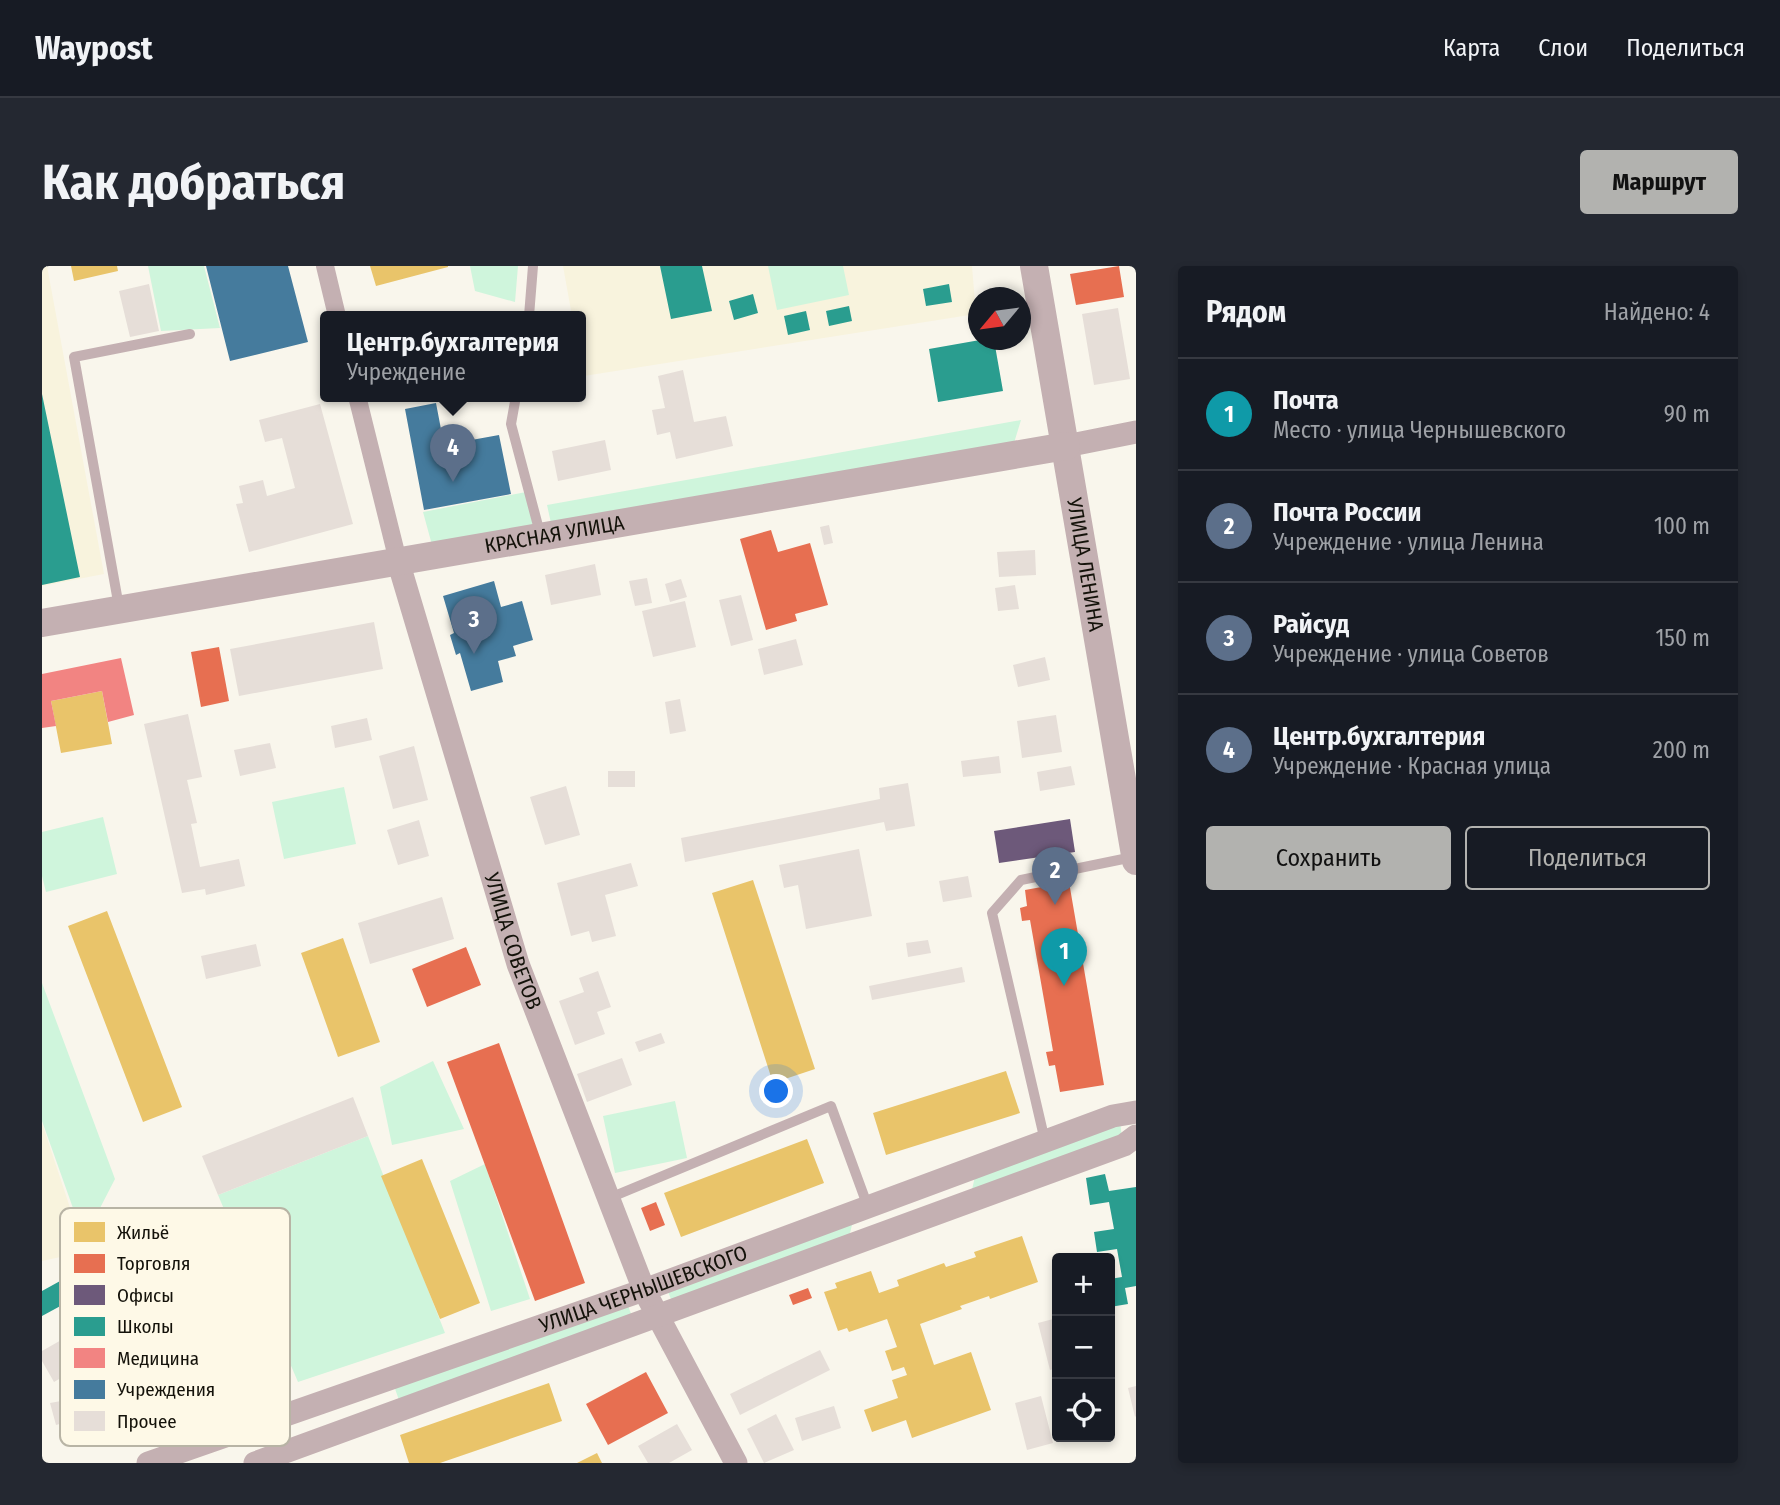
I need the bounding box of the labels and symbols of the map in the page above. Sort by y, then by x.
north arrow [968,287,1031,350]
pin: 4 [430,424,476,482]
street label: УЛИЦА ЛЕНИНА [1061,495,1109,633]
street label: КРАСНАЯ УЛИЦА [483,510,626,559]
pin: 3 [451,596,497,654]
pin: 2 [1032,847,1078,905]
street label: УЛИЦА СОВЕТОВ [478,869,547,1013]
pin: 1 [1041,928,1087,986]
your location [759,1074,793,1108]
legend [60,1208,290,1446]
text: Жильё [117,1221,169,1244]
street label: УЛИЦА ЧЕРНЫШЕВСКОГО [535,1240,751,1339]
text: Торговля [117,1252,190,1275]
text: Офисы [117,1284,174,1307]
text: Школы [117,1315,174,1338]
text: Медицина [117,1347,199,1370]
text: Учреждения [116,1378,215,1401]
text: Прочее [117,1410,177,1433]

